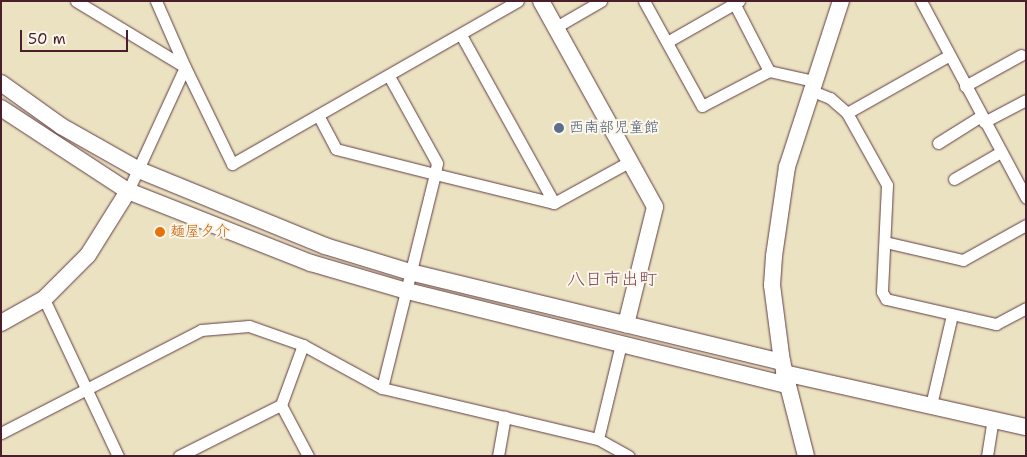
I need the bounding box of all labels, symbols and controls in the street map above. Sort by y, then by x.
scale bar [22,20,130,52]
text: 50 m [28,29,66,49]
place label: 西南部児童館 [569,119,659,137]
marker: 西南部児童館 [553,122,565,134]
place label: 麺屋夕介 [170,223,230,241]
marker: 麺屋夕介 [154,226,166,238]
district label: 八日市出町 [567,268,657,290]

